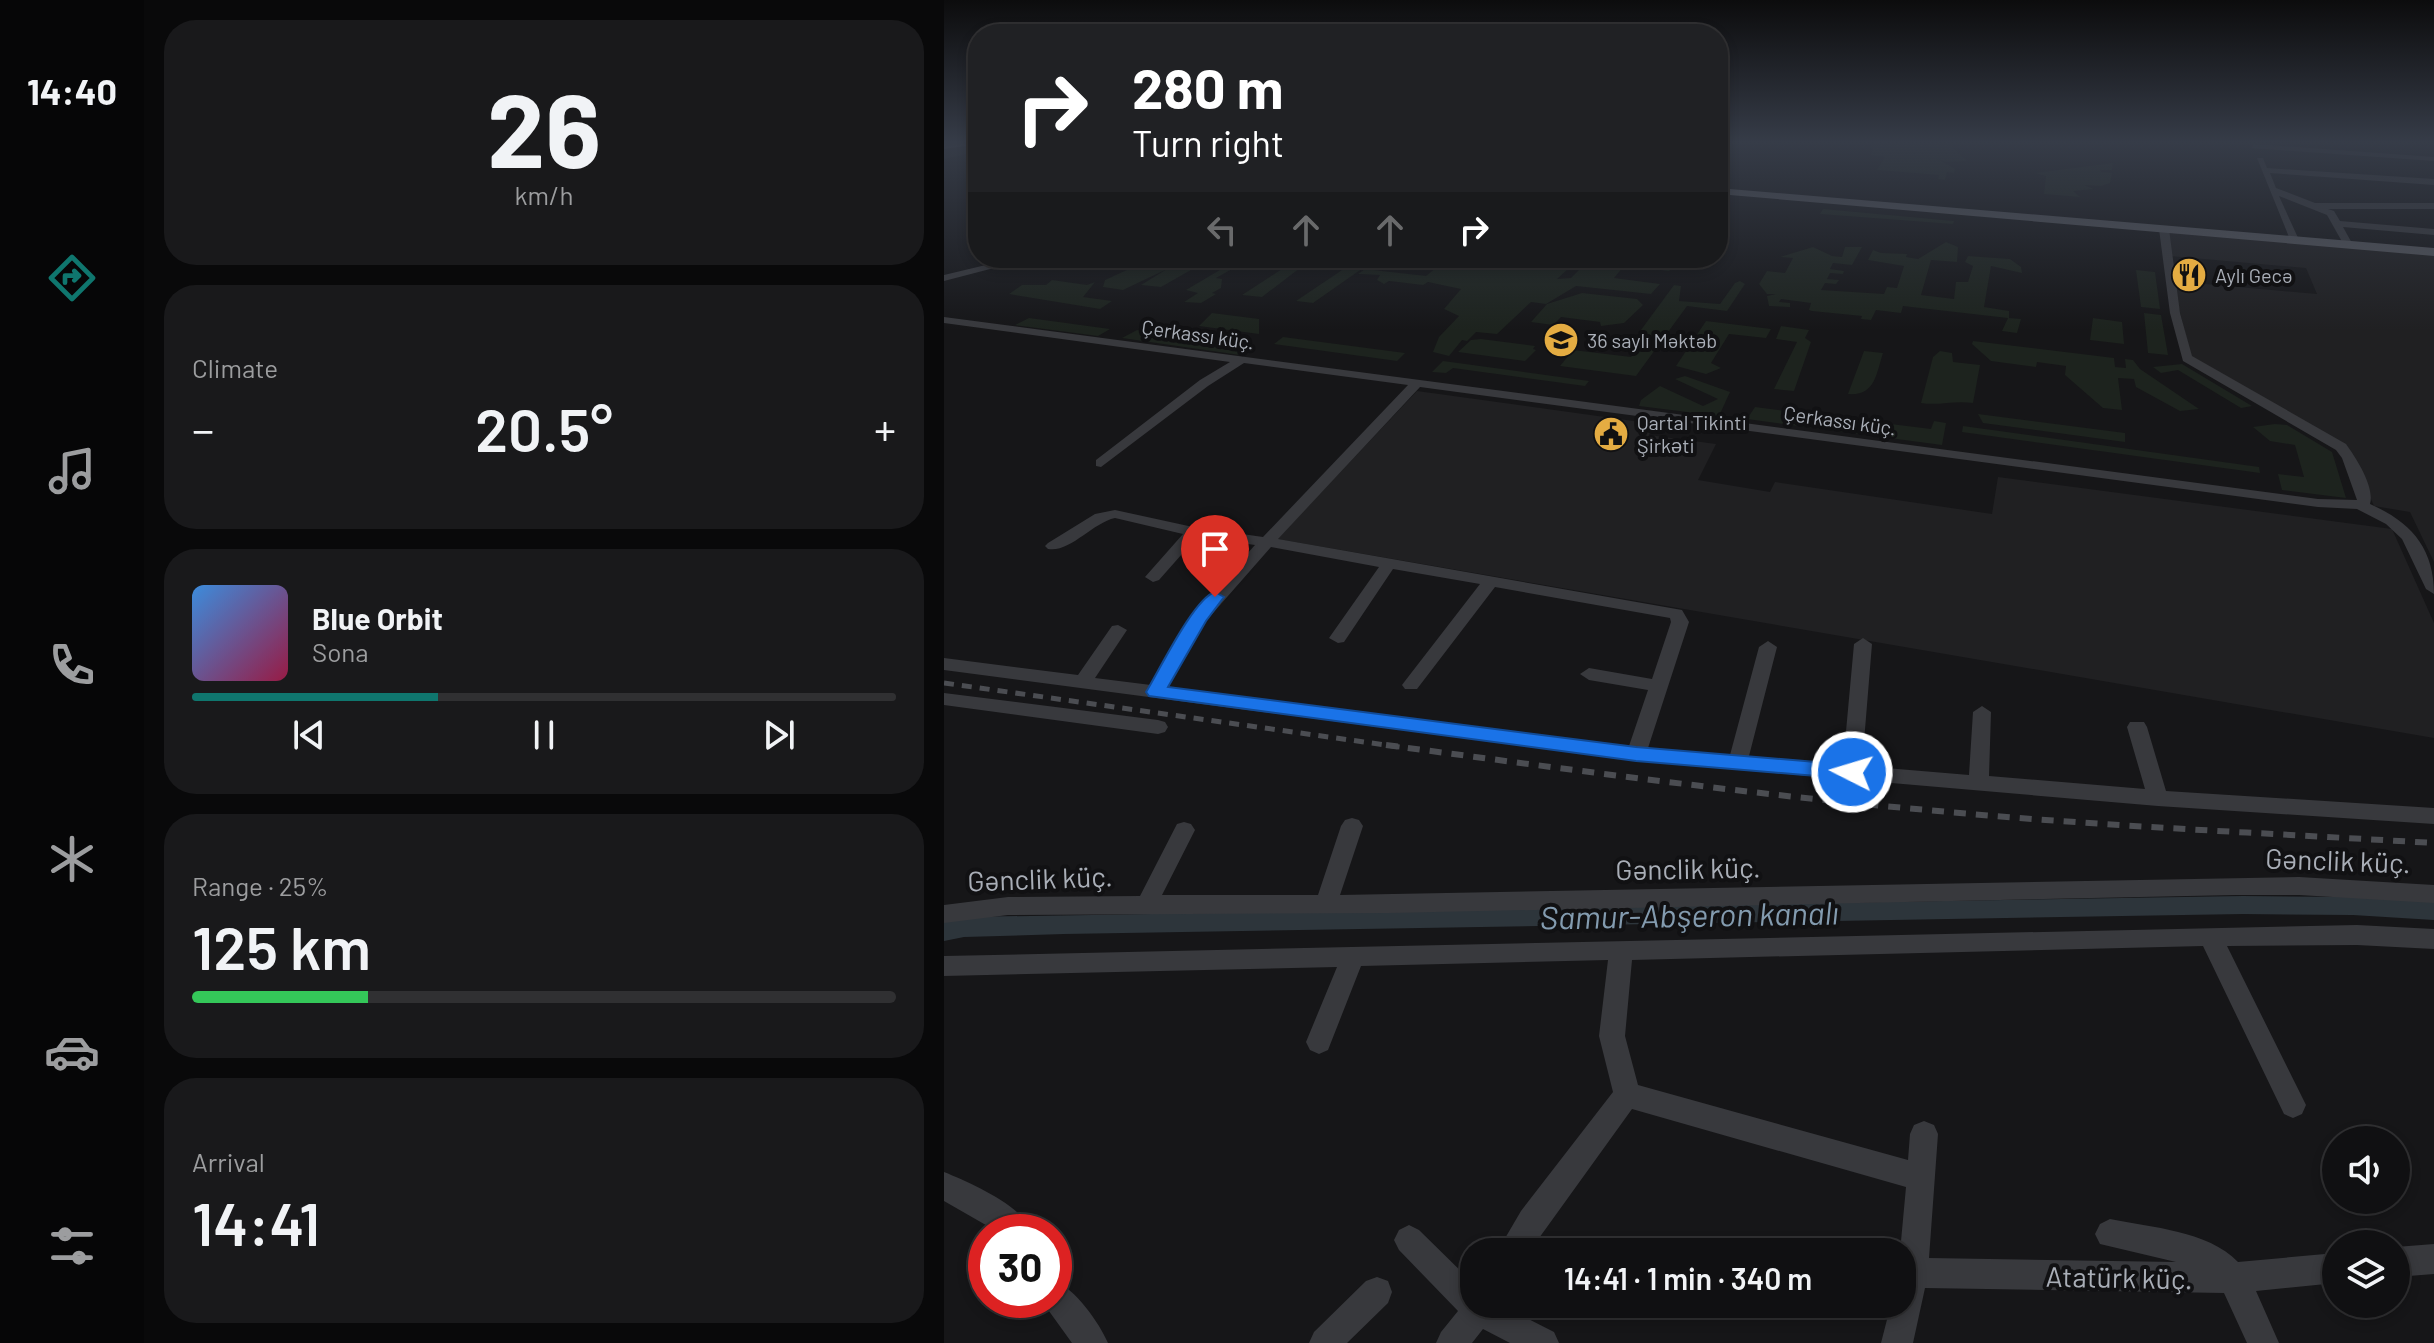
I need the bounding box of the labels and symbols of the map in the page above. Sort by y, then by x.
restaurant icon: Aylı Gecə [2170,256,2208,294]
place label: Aylı Gecə [2215,263,2293,287]
street label: Çerkassı küç. [1140,314,1256,354]
school or university icon: 36 saylı Məktəb [1542,321,1580,359]
place label: 36 saylı Məktəb [1587,328,1717,352]
street label: Çerkassı küç. [1782,400,1898,440]
place label: Qartal Tikinti Şirkәti [1637,410,1747,457]
public building icon: Qartal Tikinti Şirkәti [1592,415,1630,453]
pin [1181,515,1249,597]
position arrow [1810,730,1894,814]
street label: Gənclik küç. [2265,840,2411,880]
street label: Gənclik küç. [1615,850,1761,886]
street label: Gənclik küç. [967,858,1113,898]
water label: Samur-Abşeron kanalı [1539,892,1839,936]
speed limit sign: 30 [968,1214,1072,1318]
street label: Atatürk küç. [2045,1259,2193,1295]

